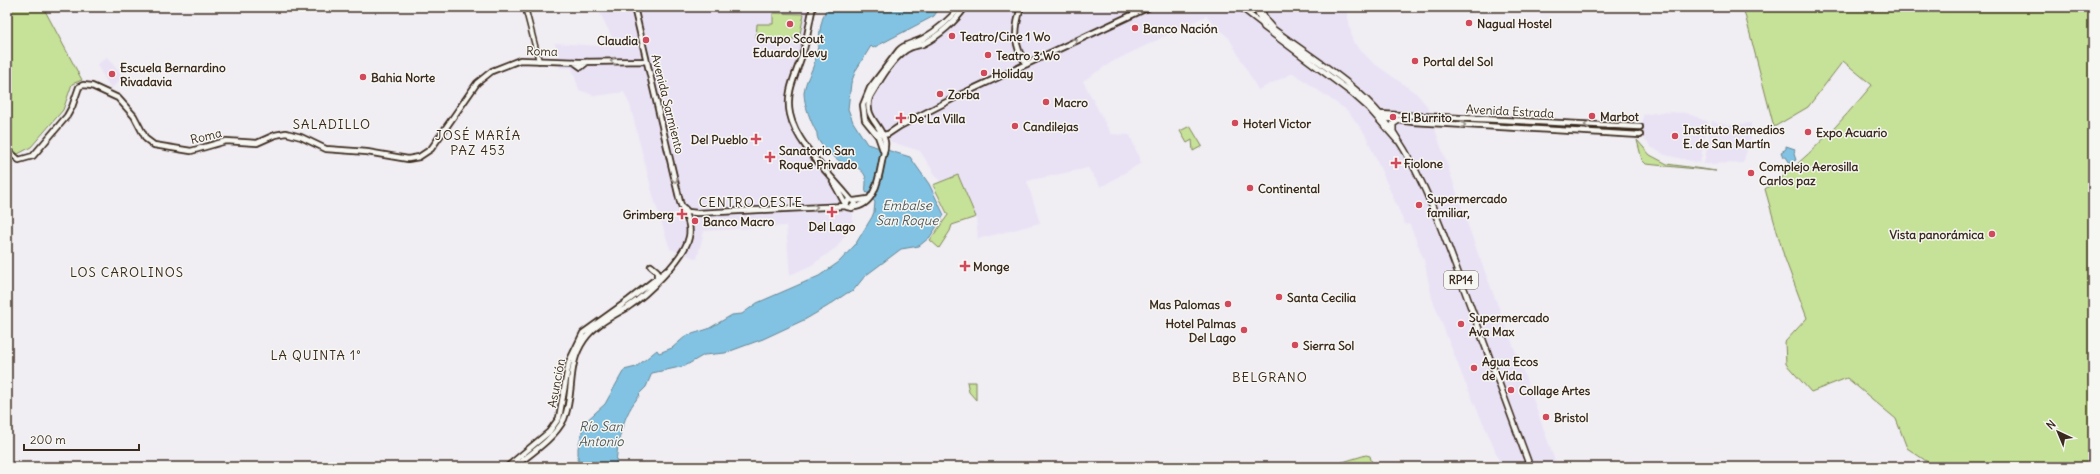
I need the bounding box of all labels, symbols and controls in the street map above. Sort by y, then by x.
place label: Nagual Hostel [1477,16,1552,32]
marker: Nagual Hostel [1464,18,1474,28]
marker: Grupo Scout Eduardo Levy [785,19,795,29]
place label: Banco Nación [1143,21,1218,36]
marker: Banco Nación [1130,23,1140,33]
place label: Teatro/Cine 1 Wo [960,29,1051,44]
place label: Grupo Scout Eduardo Levy [753,31,827,61]
marker: Teatro/Cine 1 Wo [947,31,957,41]
place label: Claudia [597,33,638,48]
marker: Claudia [641,35,651,45]
one-way arrow [1071,38,1078,46]
street label: Roma [526,43,558,59]
place label: Teatro 3 Wo [996,48,1060,63]
marker: Teatro 3 Wo [983,50,993,60]
street label: Avenida Sarmiento [648,53,688,156]
place label: Portal del Sol [1423,54,1493,69]
marker: Portal del Sol [1410,56,1420,66]
one-way arrow [610,57,616,66]
place label: Escuela Bernardino Rivadavia [120,60,226,89]
place label: Holiday [992,66,1034,82]
marker: Holiday [979,68,989,78]
marker: Escuela Bernardino Rivadavia [107,69,117,79]
place label: Bahia Norte [371,70,436,85]
marker: Bahia Norte [358,72,368,82]
place label: Zorba [948,87,980,102]
marker: Zorba [935,89,945,99]
place label: Macro [1054,95,1088,110]
marker: Macro [1041,97,1051,107]
street label: Avenida Estrada [1465,101,1555,121]
place label: Marbot [1600,109,1640,124]
place label: El Burrito [1401,110,1452,125]
place label: De La Villa [909,111,966,126]
marker: Marbot [1587,111,1597,121]
marker: El Burrito [1388,112,1398,122]
marker: De La Villa [896,113,906,123]
district label: SALADILLO [293,116,371,133]
place label: Hoterl Victor [1243,116,1311,131]
marker: Hoterl Victor [1230,118,1240,128]
place label: Candilejas [1023,119,1079,134]
one-way arrow [1460,120,1466,129]
marker: Candilejas [1010,121,1020,131]
one-way arrow [1584,121,1590,129]
place label: Instituto Remedios E. de San Martín [1683,122,1785,151]
street label: Roma [189,125,223,147]
place label: Expo Acuario [1816,125,1888,141]
district label: JOSÉ MARÍA PAZ 453 [435,126,521,159]
marker: Expo Acuario [1803,127,1813,137]
marker: Instituto Remedios E. de San Martín [1670,131,1680,141]
place label: Del Pueblo [691,132,748,147]
marker: Del Pueblo [751,134,761,144]
place label: Sanatorio San Roque Privado [779,143,858,173]
marker: Sanatorio San Roque Privado [764,151,776,163]
place label: Fiolone [1404,156,1444,171]
marker: Fiolone [1391,158,1401,168]
place label: Complejo Aerosilla Carlos paz [1759,159,1859,189]
marker: Complejo Aerosilla Carlos paz [1746,168,1756,178]
one-way arrow [671,177,679,183]
place label: Continental [1258,181,1320,196]
marker: Continental [1245,183,1255,193]
place label: Supermercado familiar, [1426,191,1508,220]
district label: CENTRO OESTE [699,194,803,211]
water label: Embalse San Roque [876,197,939,229]
marker: Supermercado familiar, [1414,200,1424,210]
one-way arrow [812,202,818,211]
place label: Grimberg [623,207,674,223]
marker: Del Lago [827,207,837,217]
marker: Grimberg [677,209,687,219]
place label: Banco Macro [703,214,775,229]
marker: Banco Macro [690,216,700,226]
place label: Del Lago [808,219,856,235]
place label: Vista panorámica [1890,227,1984,243]
marker: Vista panorámica [1987,229,1997,239]
place label: Monge [973,259,1010,275]
marker: Monge [960,261,970,271]
district label: LOS CAROLINOS [70,264,184,281]
road number: RP14 [1444,271,1478,289]
place label: Santa Cecilia [1287,290,1356,305]
marker: Santa Cecilia [1274,292,1284,302]
place label: Mas Palomas [1149,297,1221,312]
marker: Mas Palomas [1223,299,1233,309]
place label: Supermercado Ava Max [1469,310,1550,339]
place label: Hotel Palmas Del Lago [1165,316,1237,346]
marker: Supermercado Ava Max [1456,319,1466,329]
marker: Hotel Palmas Del Lago [1239,325,1249,335]
place label: Sierra Sol [1303,338,1355,353]
marker: Sierra Sol [1290,340,1300,350]
district label: LA QUINTA 1° [270,347,362,364]
place label: Agua Ecos de Vida [1482,354,1539,383]
street label: Asunción [544,357,568,409]
marker: Agua Ecos de Vida [1469,363,1479,373]
district label: BELGRANO [1232,369,1308,386]
place label: Collage Artes [1519,383,1591,399]
marker: Collage Artes [1506,385,1516,395]
place label: Bristol [1554,410,1589,425]
marker: Bristol [1541,412,1551,422]
north arrow [2038,412,2078,452]
text: N [2043,417,2059,432]
water label: Río San Antonio [578,418,624,450]
scale bar [24,426,139,452]
text: 200 m [30,432,66,447]

